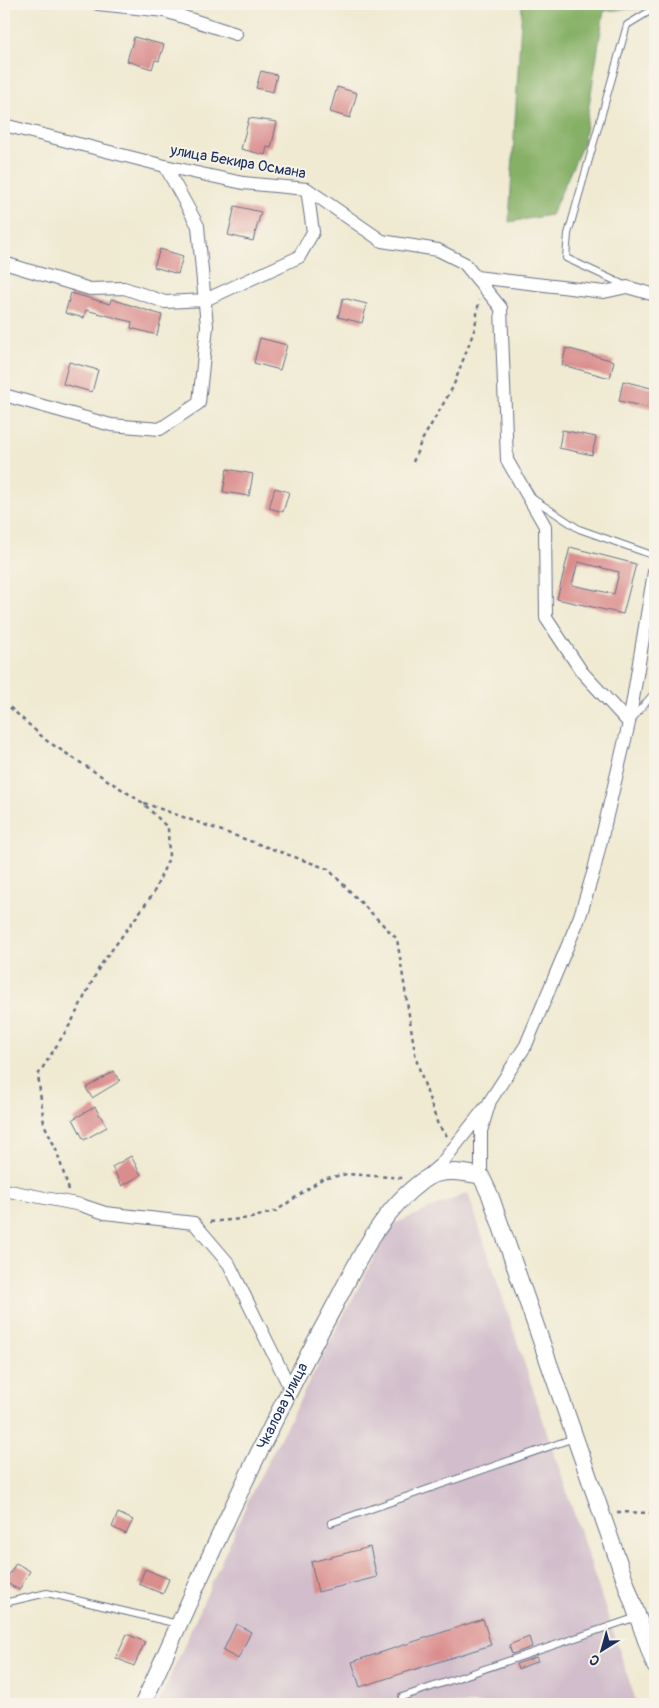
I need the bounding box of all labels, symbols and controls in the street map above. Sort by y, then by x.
street label: улица Бекира Османа [168,141,307,183]
street label: Чкалова улица [252,1359,312,1452]
north arrow [576,1626,626,1676]
text: С [586,1650,603,1669]

